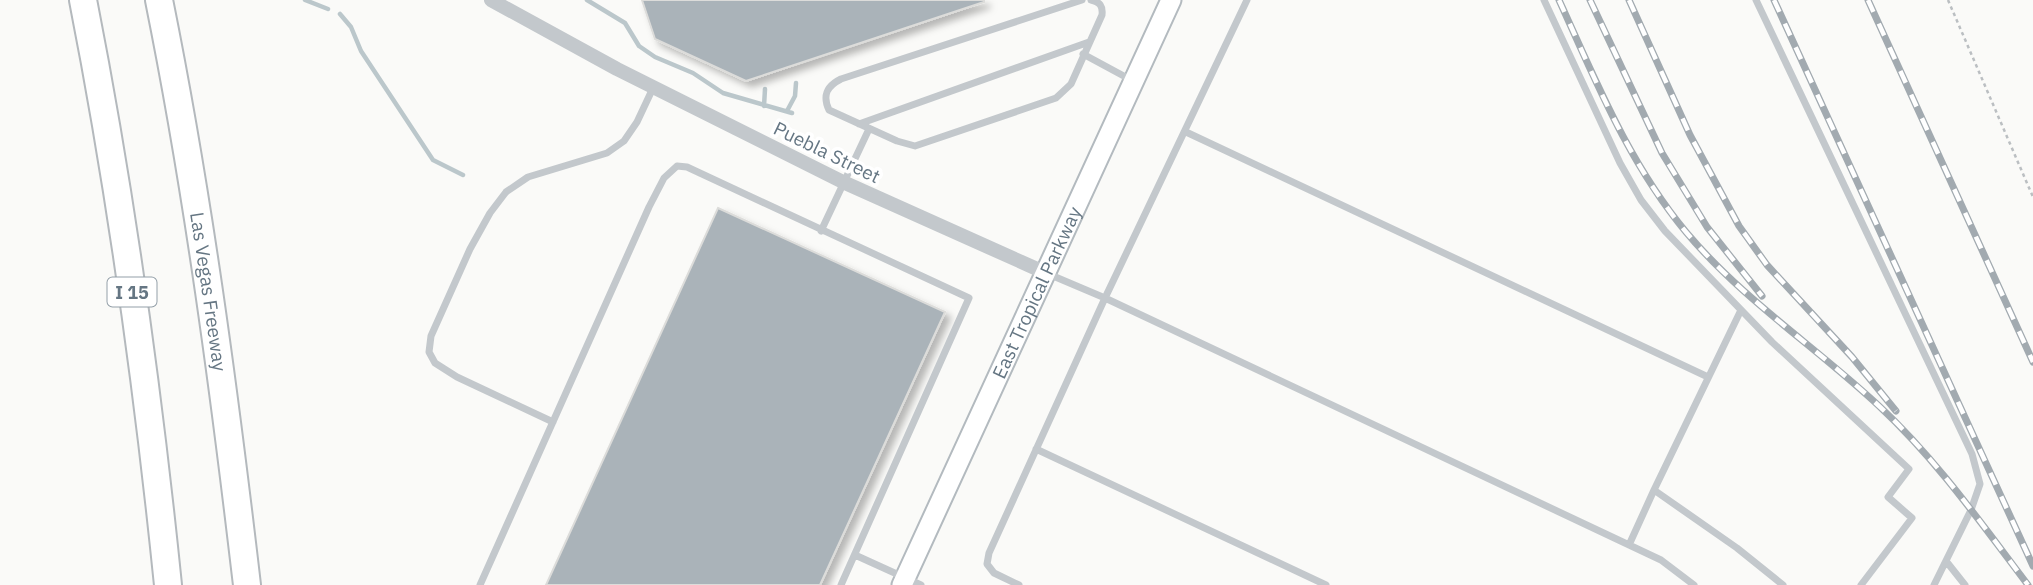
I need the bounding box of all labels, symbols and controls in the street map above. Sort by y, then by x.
street label: Puebla Street [770,116,884,188]
street label: East Tropical Parkway [987,202,1087,382]
street label: Las Vegas Freeway [185,210,232,373]
road number: I 15 [108,278,156,306]

